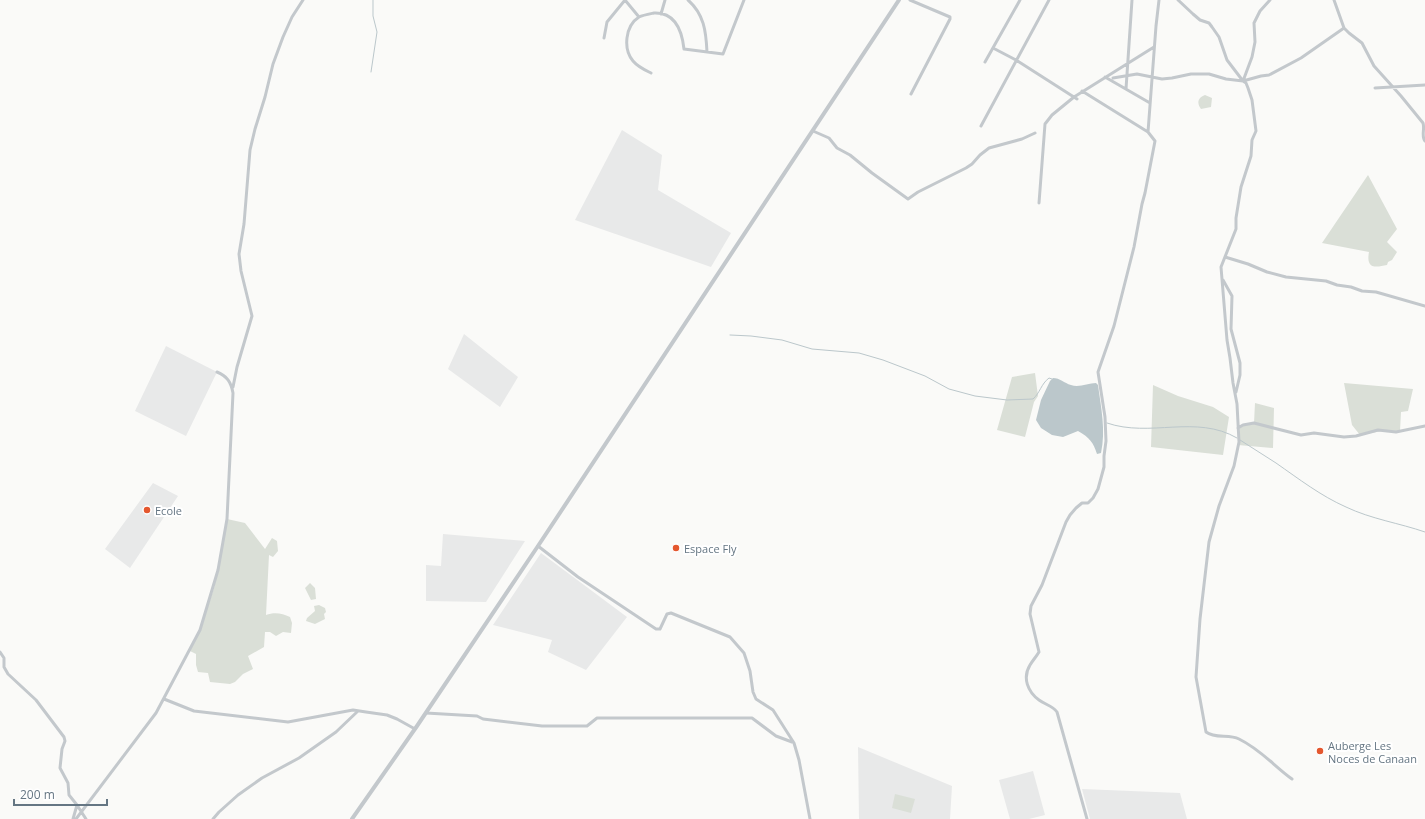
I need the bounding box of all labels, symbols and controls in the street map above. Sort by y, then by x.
place label: Ecole [155,503,182,518]
marker: Ecole [142,505,152,515]
place label: Espace Fly [684,541,737,556]
marker: Espace Fly [671,543,681,553]
place label: Auberge Les Noces de Canaan [1328,738,1417,766]
marker: Auberge Les Noces de Canaan [1315,746,1325,756]
scale bar [14,781,107,807]
text: 200 m [20,786,55,803]

